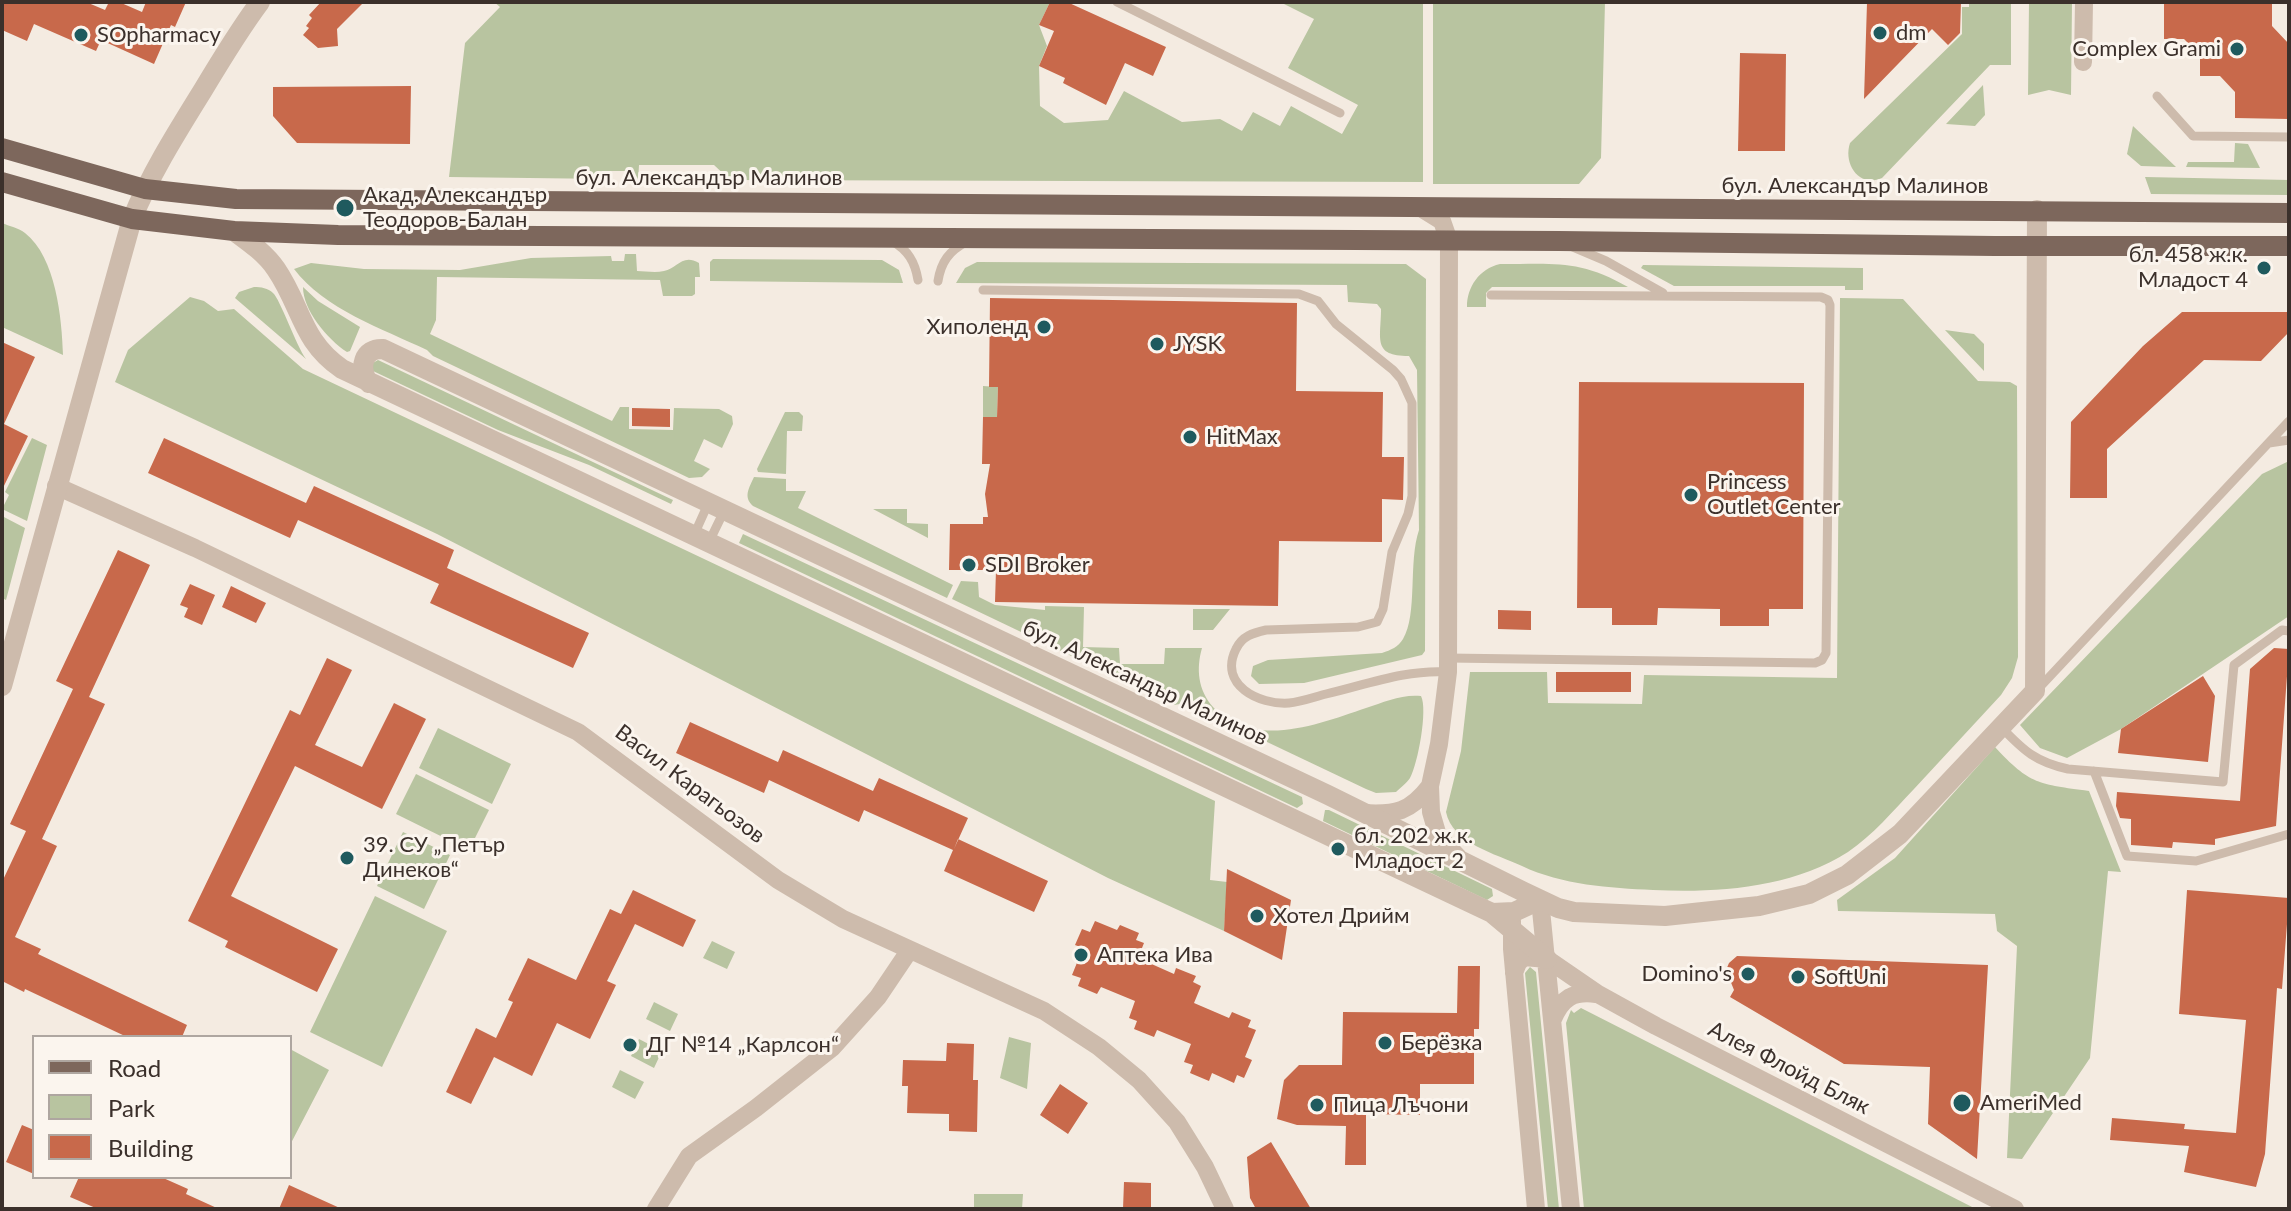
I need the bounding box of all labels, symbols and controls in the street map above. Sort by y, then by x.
place label: dm [1896,20,1926,46]
place label: SOpharmacy [97,22,221,48]
marker: dm [1871,24,1889,42]
marker: SOpharmacy [72,26,90,44]
place label: Complex Grami [2072,36,2221,62]
marker: Complex Grami [2228,40,2246,58]
street label: бул. Александър Малинов [575,165,843,191]
street label: бул. Александър Малинов [1721,173,1989,199]
place label: Акад. Александър Теодоров-Балан [363,182,547,234]
marker: Акад. Александър Теодоров-Балан [334,197,356,219]
place label: бл. 458 ж.к. Младост 4 [2129,242,2248,294]
marker: бл. 458 ж.к. Младост 4 [2255,259,2273,277]
place label: Хиполенд [926,314,1028,340]
marker: Хиполенд [1035,318,1053,336]
place label: JYSK [1173,331,1222,357]
marker: JYSK [1148,335,1166,353]
place label: HitMax [1206,424,1278,450]
marker: HitMax [1181,428,1199,446]
place label: Princess Outlet Center [1707,469,1841,520]
marker: Princess Outlet Center [1682,486,1700,504]
place label: SDI Broker [985,552,1090,578]
marker: SDI Broker [960,556,978,574]
street label: бул. Александър Малинов [1018,615,1272,751]
street label: Васил Карагьозов [610,719,770,849]
place label: бл. 202 ж.к. Младост 2 [1354,823,1473,874]
place label: 39. СУ „Петър Динеков“ [363,832,505,884]
marker: бл. 202 ж.к. Младост 2 [1329,840,1347,858]
marker: 39. СУ „Петър Динеков“ [338,849,356,867]
place label: Хотел Дрийм [1273,903,1409,929]
marker: Хотел Дрийм [1248,907,1266,925]
place label: Аптека Ива [1097,942,1213,968]
marker: Аптека Ива [1072,946,1090,964]
place label: Domino's [1641,961,1732,987]
place label: SoftUni [1814,964,1886,990]
marker: Domino's [1739,965,1757,983]
marker: SoftUni [1789,968,1807,986]
street label: Алея Флойд Бляк [1704,1016,1874,1120]
place label: Берёзка [1401,1030,1482,1056]
place label: ДГ №14 „Карлсон“ [646,1032,839,1058]
marker: Берёзка [1376,1034,1394,1052]
legend [32,1035,292,1179]
marker: ДГ №14 „Карлсон“ [621,1036,639,1054]
text: Road [108,1053,161,1082]
place label: AmeriMed [1980,1090,2082,1116]
place label: Пица Лъчони [1333,1092,1469,1118]
marker: AmeriMed [1951,1092,1973,1114]
text: Park [108,1093,155,1122]
marker: Пица Лъчони [1308,1096,1326,1114]
text: Building [108,1133,193,1162]

